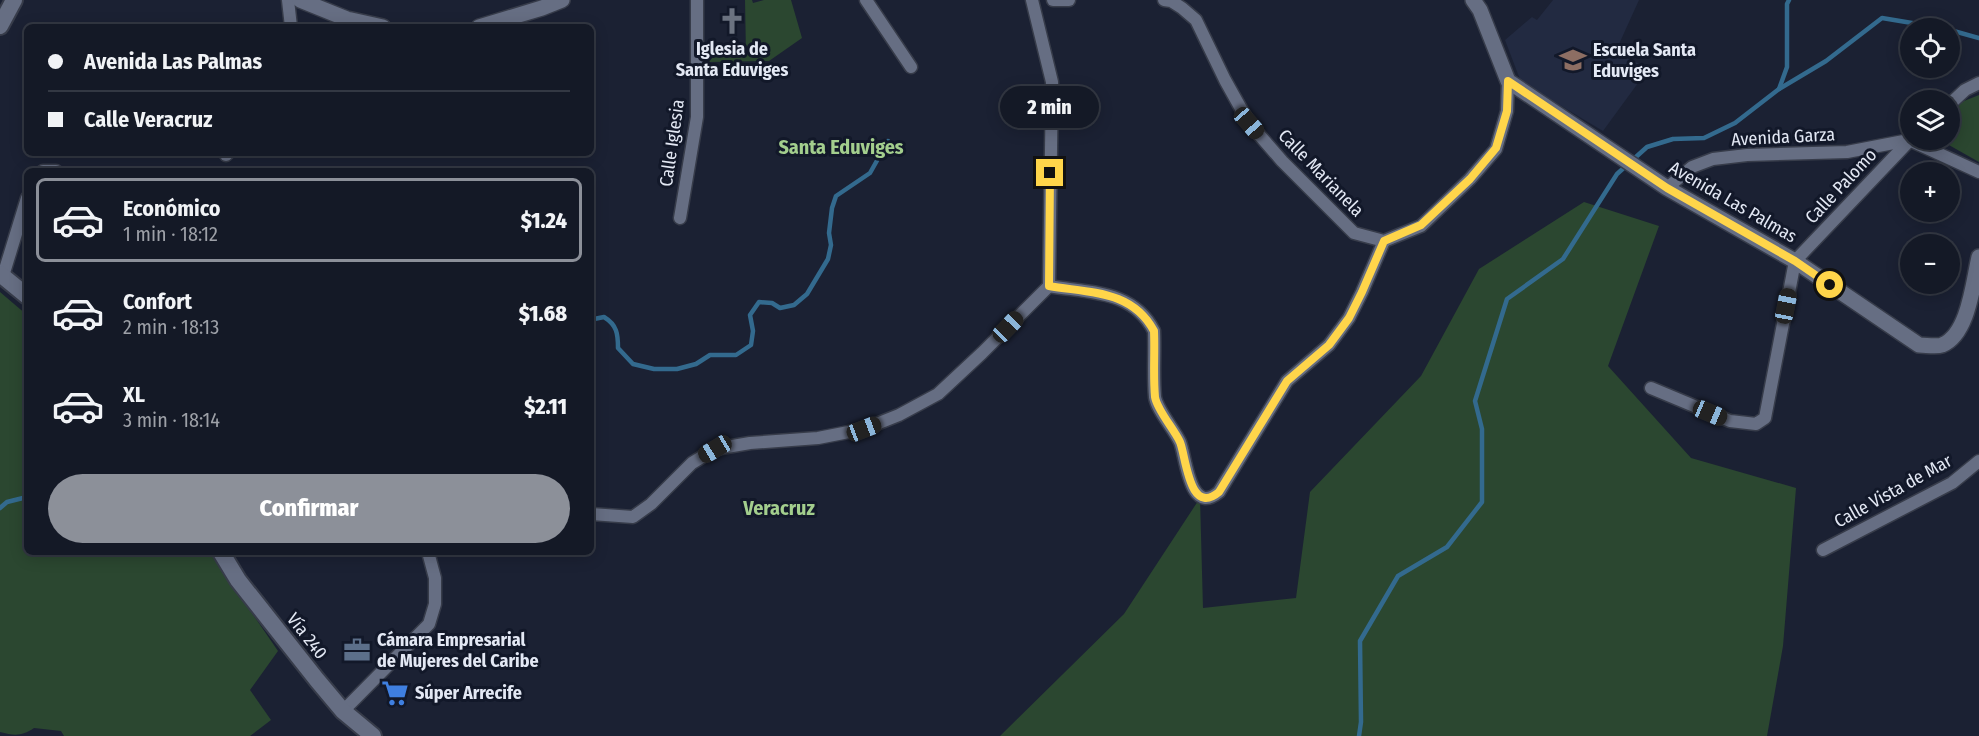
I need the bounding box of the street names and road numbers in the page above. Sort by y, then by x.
street label: Calle Iglesia [655,98,689,188]
street label: Avenida Garza [1731,123,1836,151]
street label: Calle Marianela [1274,125,1368,222]
street label: Calle Palomo [1801,144,1881,228]
street label: Avenida Las Palmas [1665,157,1801,248]
street label: Calle Vista de Mar [1830,449,1956,532]
street label: Vía 240 [282,608,332,664]

